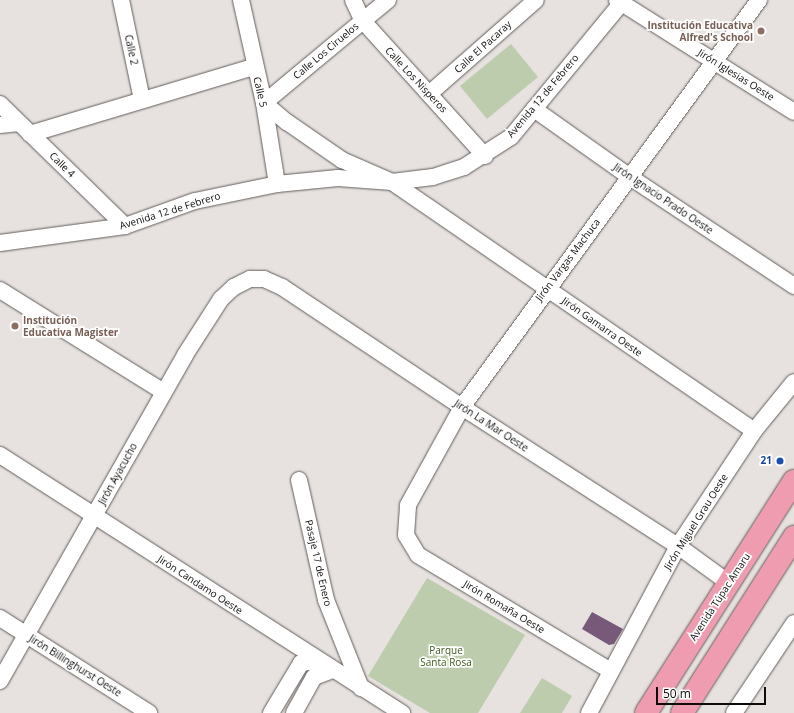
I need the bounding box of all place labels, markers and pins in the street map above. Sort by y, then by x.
place label: Institución Educativa Alfred's School [647,19,753,42]
marker: Institución Educativa Alfred's School [756,26,766,36]
place label: Institución Educativa Magister [23,314,118,338]
marker: Institución Educativa Magister [10,321,20,331]
place label: 21 [761,455,772,467]
marker: 21 [775,456,785,466]

